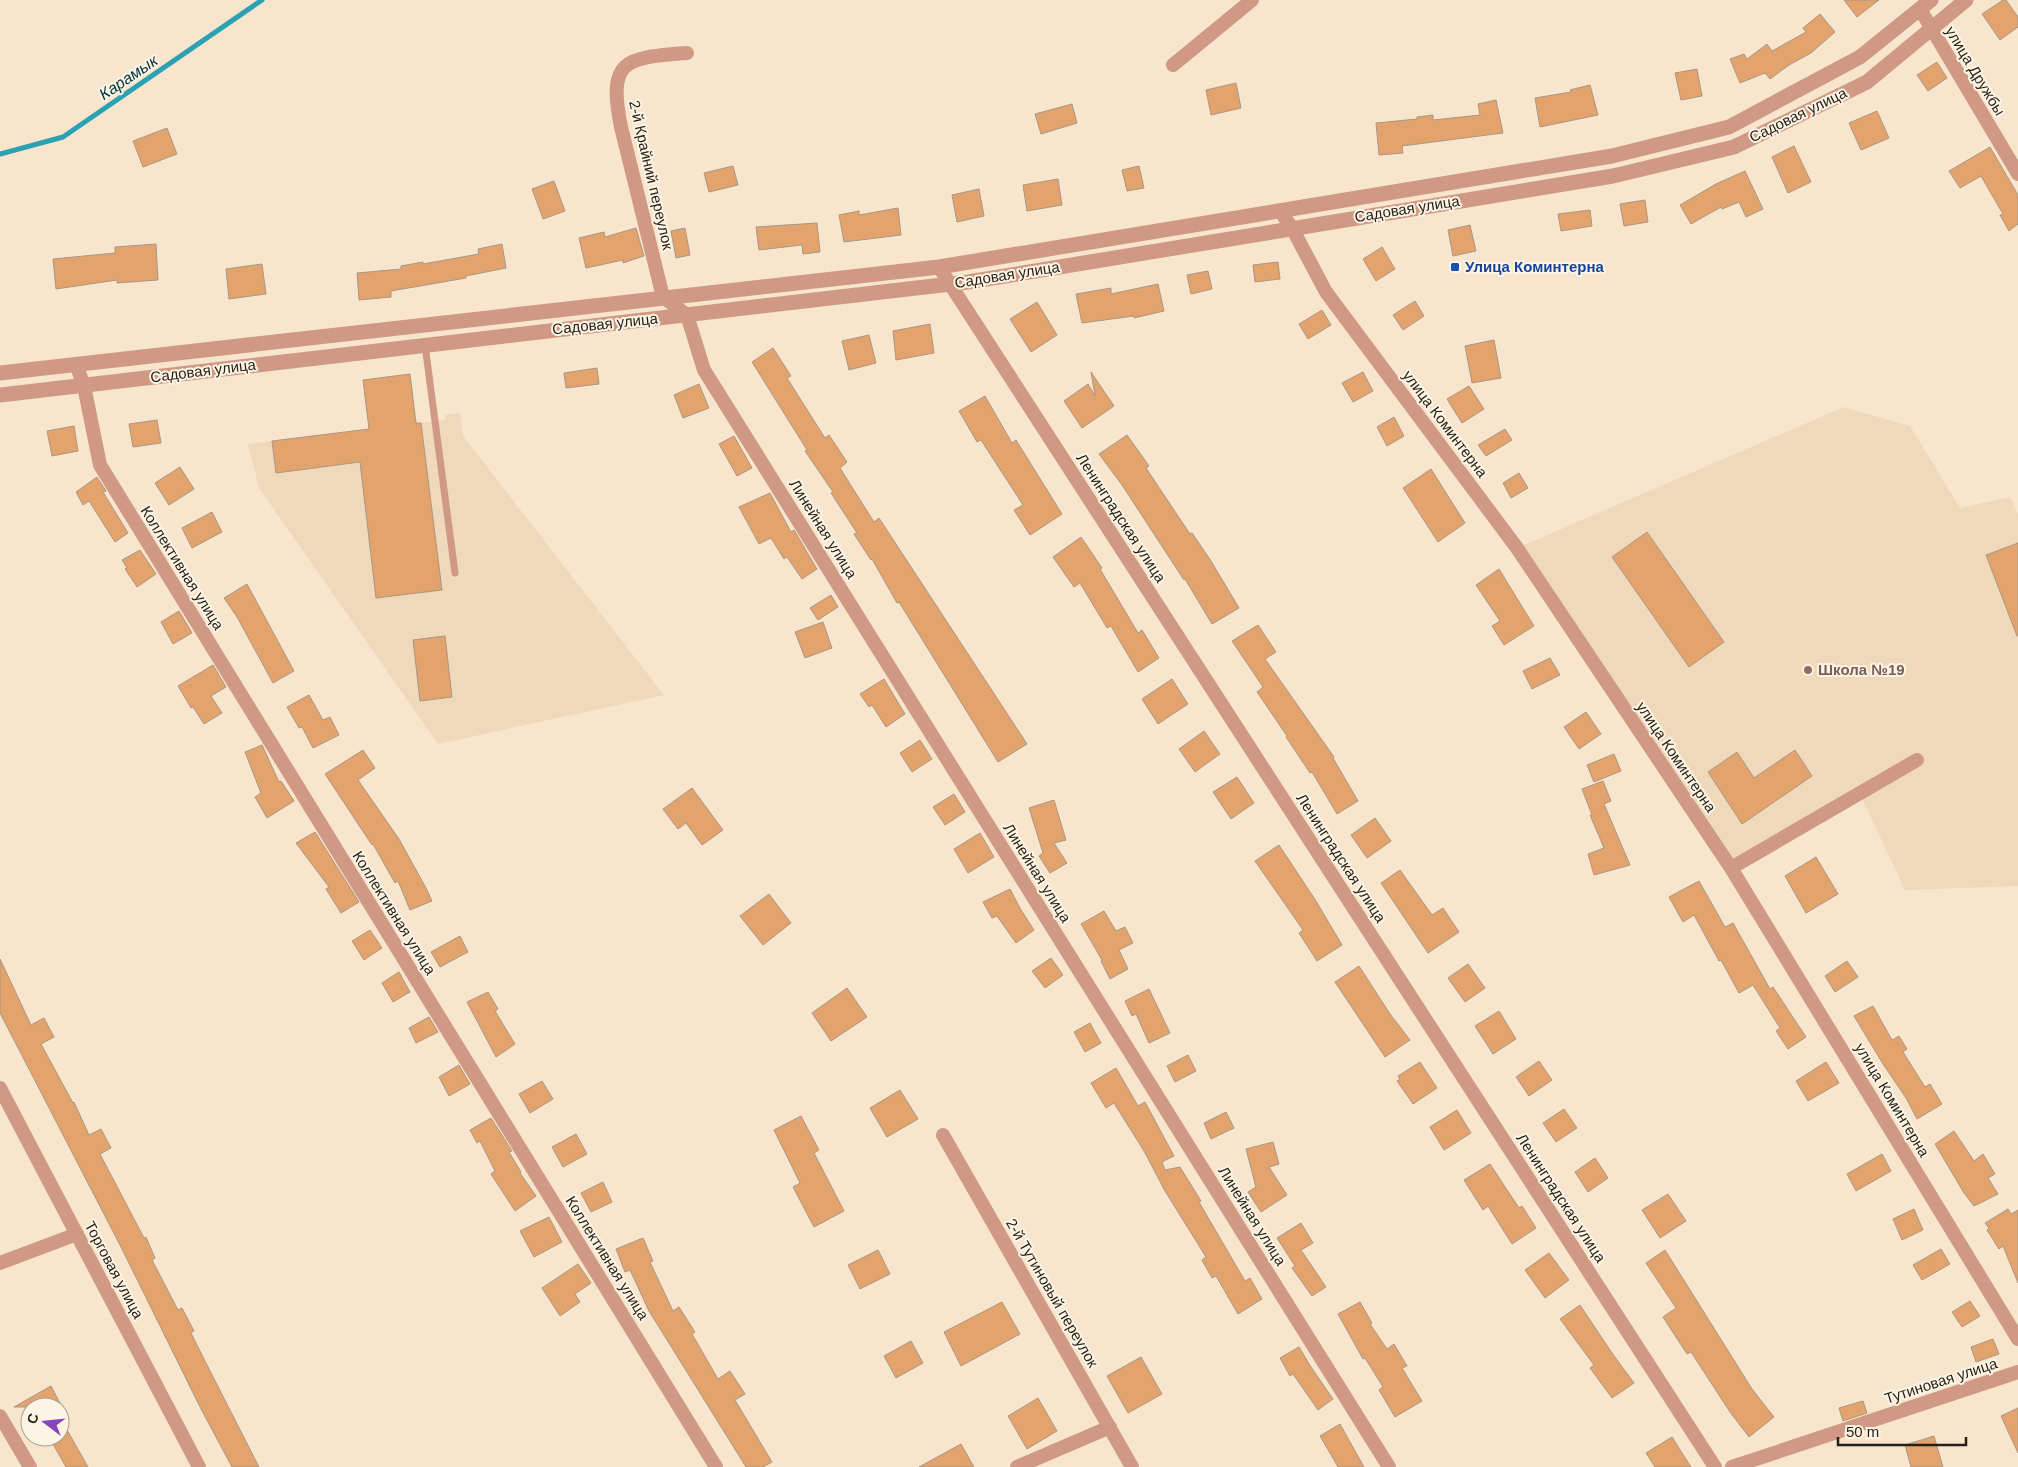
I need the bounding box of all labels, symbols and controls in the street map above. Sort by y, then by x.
street label: улица Дружбы [1942,23,2009,118]
water label: Карамык [96,51,162,103]
street label: Садовая улица [1746,83,1850,145]
street label: 2-й Крайний переулок [626,98,677,252]
street label: Садовая улица [1353,192,1461,225]
street label: Садовая улица [953,258,1061,291]
place label: Улица Коминтерна [1465,258,1604,275]
marker: Улица Коминтерна [1449,261,1461,273]
street label: Садовая улица [551,309,659,338]
street label: Садовая улица [149,356,257,385]
street label: улица Коминтерна [1400,367,1492,481]
street label: Ленинградская улица [1073,450,1170,586]
street label: Линейная улица [786,476,861,582]
street label: Коллективная улица [137,503,228,633]
place label: Школа №19 [1818,661,1905,678]
marker: Школа №19 [1802,664,1814,676]
street label: улица Коминтерна [1633,698,1720,816]
street label: Ленинградская улица [1293,790,1390,926]
street label: Линейная улица [1000,820,1075,926]
street label: Коллективная улица [349,848,440,978]
street label: улица Коминтерна [1852,1040,1933,1160]
street label: Ленинградская улица [1513,1130,1610,1266]
street label: Линейная улица [1215,1163,1290,1269]
street label: Коллективная улица [562,1193,653,1323]
street label: 2-й Тутиновый переулок [1003,1215,1102,1370]
street label: Торговая улица [82,1218,148,1322]
street label: Тутиновая улица [1882,1354,2000,1407]
north arrow [20,1397,70,1447]
text: С [23,1411,42,1425]
scale bar [1838,1414,1966,1446]
text: 50 m [1846,1423,1879,1440]

